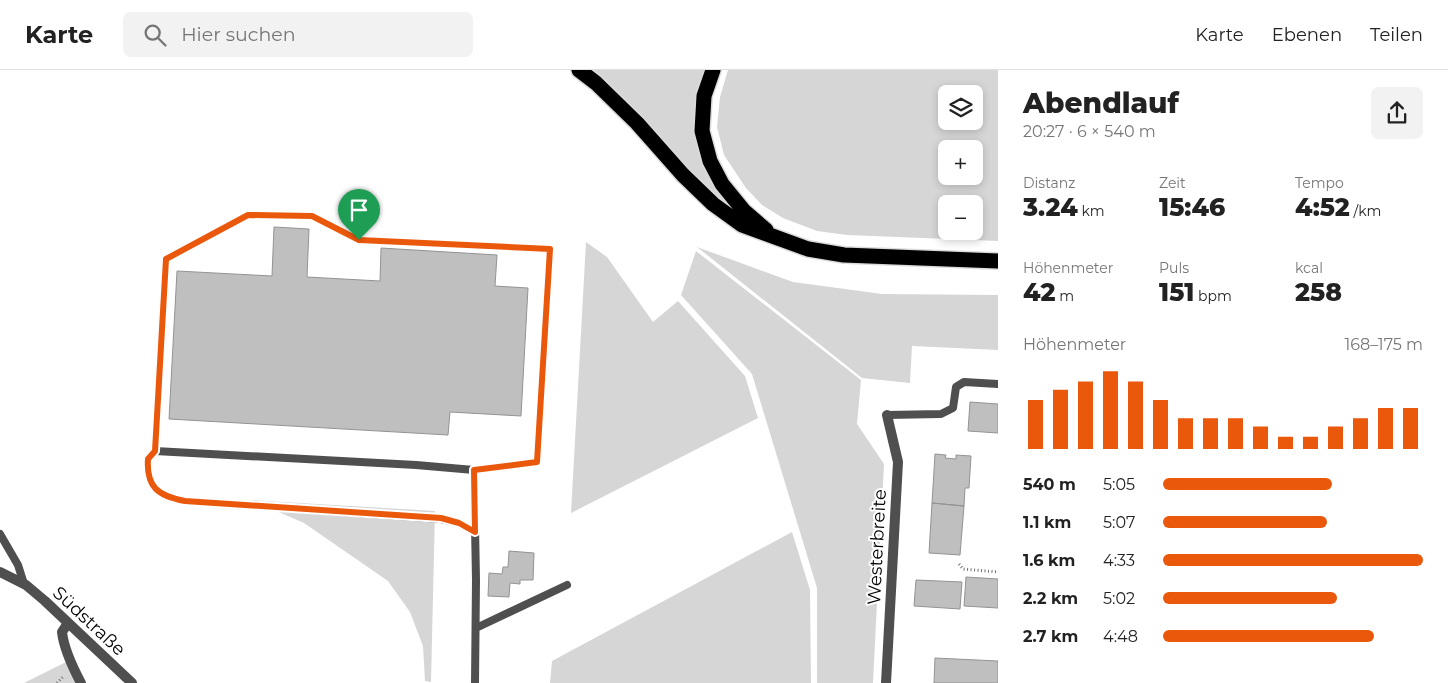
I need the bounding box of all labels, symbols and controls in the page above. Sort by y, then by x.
search box [123,12,473,57]
text: Karte [25,20,93,49]
icon: search [141,21,169,49]
text: Hier suchen [181,23,296,46]
text: Karte [1195,24,1244,46]
text: Ebenen [1272,24,1342,46]
text: Teilen [1370,24,1423,46]
map controls [938,85,983,240]
button: layers [938,85,983,130]
text: Abendlauf [1023,86,1179,120]
button: share [1371,87,1423,139]
text: 20:27 · 6 × 540 m [1023,122,1156,141]
button: + [938,140,983,185]
text: Distanz [1023,174,1075,192]
text: Zeit [1159,174,1186,192]
text: Tempo [1295,174,1344,192]
pin [338,189,380,240]
text: 3.24 [1023,192,1078,222]
text: 15:46 [1159,192,1225,222]
text: 4:52 [1295,192,1350,222]
button: − [938,195,983,240]
icon: arrive [345,196,373,224]
text: km [1078,202,1105,220]
text: /km [1350,202,1381,220]
text: Höhenmeter [1023,259,1113,277]
text: Puls [1159,259,1189,277]
text: kcal [1295,259,1323,277]
text: 42 [1023,277,1055,307]
text: 151 [1159,277,1194,307]
text: 258 [1295,277,1342,307]
text: m [1055,287,1074,305]
text: bpm [1194,287,1232,305]
text: Höhenmeter [1023,335,1126,354]
text: 168–175 m [1344,335,1423,354]
text: 540 m [1023,475,1076,494]
text: 5:05 [1103,475,1135,494]
street label: Westerbreite [863,488,891,606]
text: 1.1 km [1023,513,1071,532]
text: 5:07 [1103,513,1135,532]
text: 1.6 km [1023,551,1075,570]
text: 4:33 [1103,551,1135,570]
street label: Südstraße [48,582,130,660]
text: 2.2 km [1023,589,1078,608]
text: 5:02 [1103,589,1135,608]
text: 2.7 km [1023,627,1078,646]
text: 4:48 [1103,627,1138,646]

